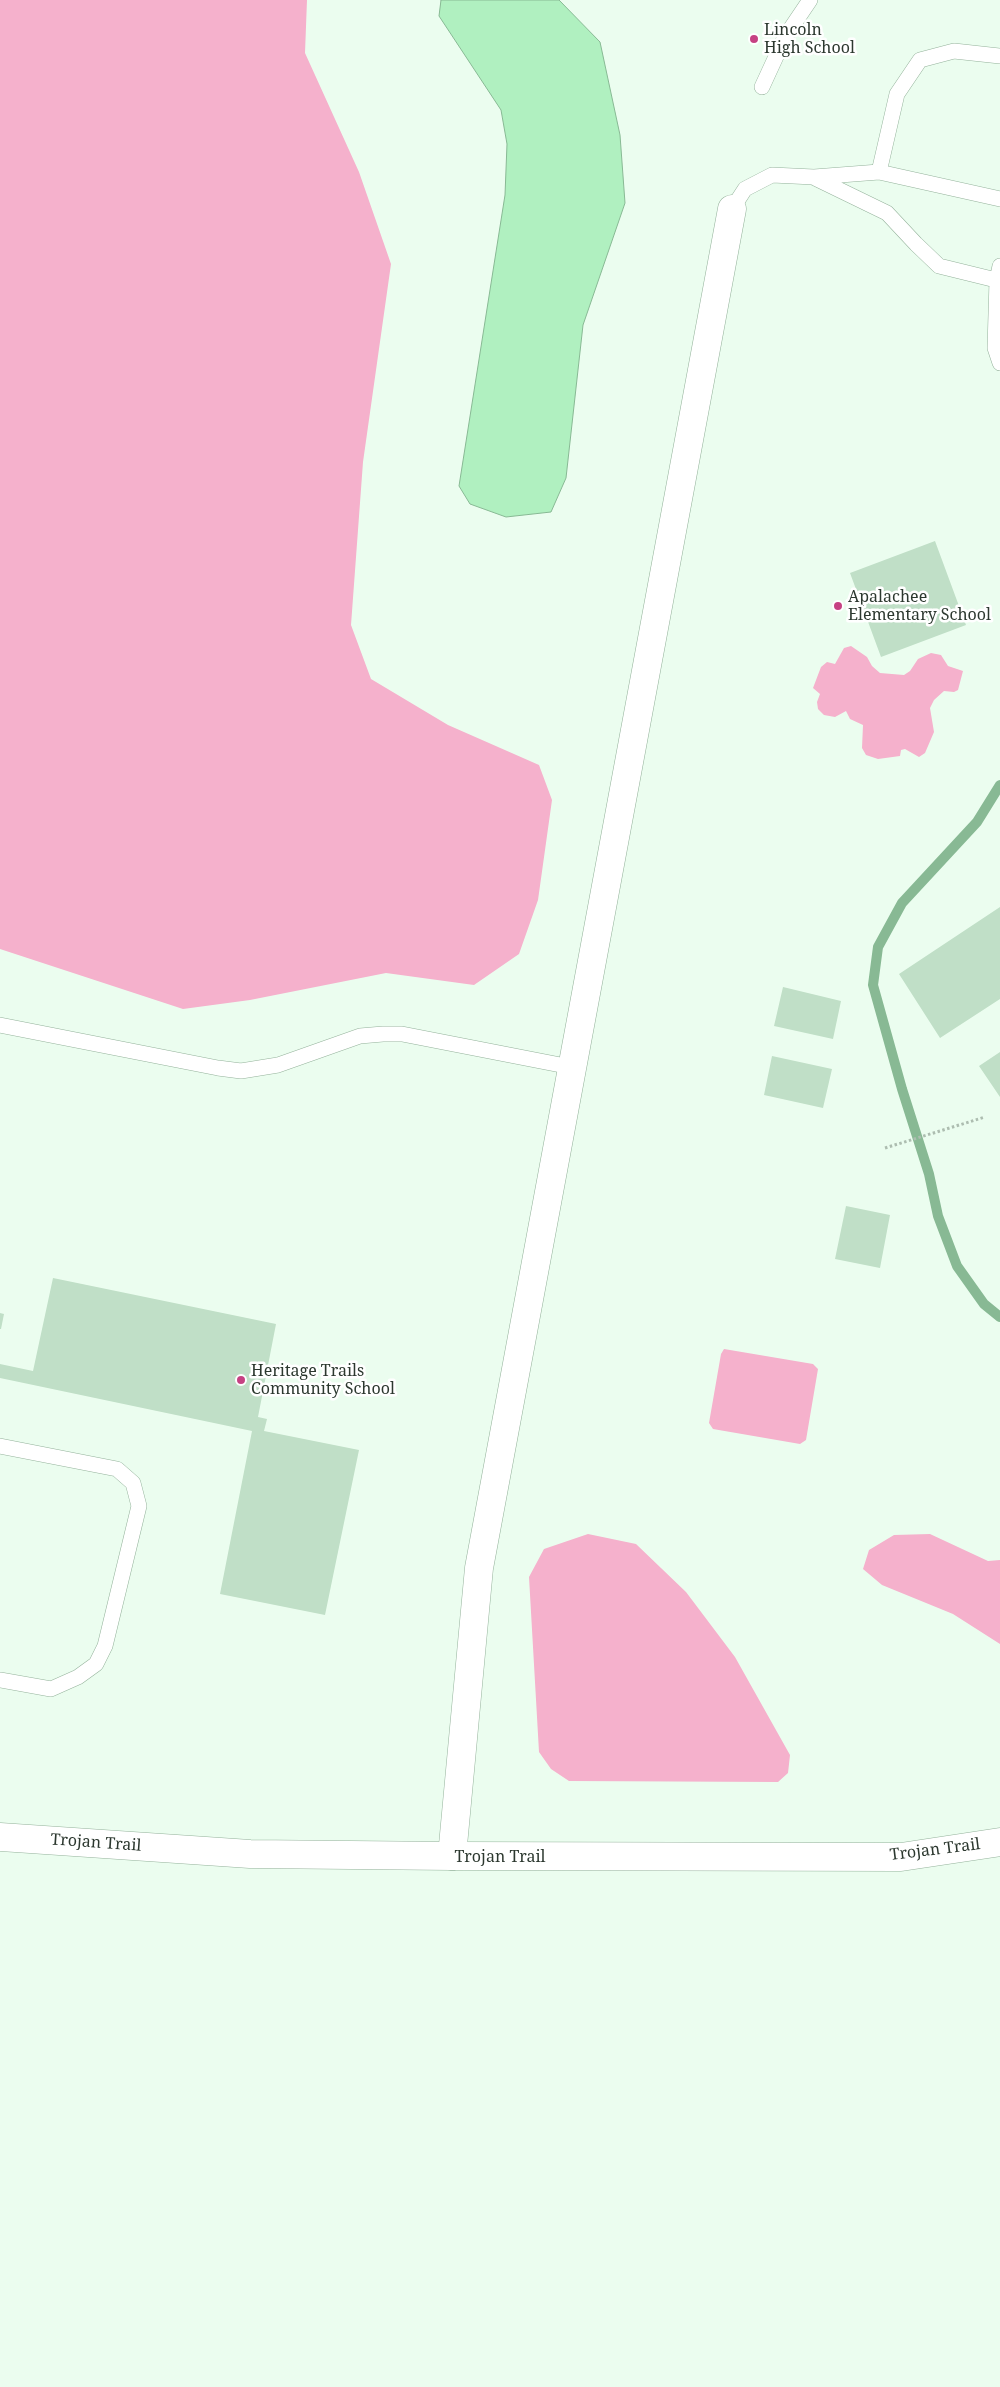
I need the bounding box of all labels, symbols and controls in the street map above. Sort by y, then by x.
place label: Lincoln High School [764,20,855,58]
marker: Lincoln High School [748,33,760,45]
place label: Apalachee Elementary School [848,587,991,625]
marker: Apalachee Elementary School [832,600,844,612]
place label: Heritage Trails Community School [251,1361,395,1399]
marker: Heritage Trails Community School [235,1374,247,1386]
street label: Trojan Trail [50,1830,142,1856]
street label: Trojan Trail [889,1835,981,1865]
street label: Trojan Trail [455,1847,545,1867]

